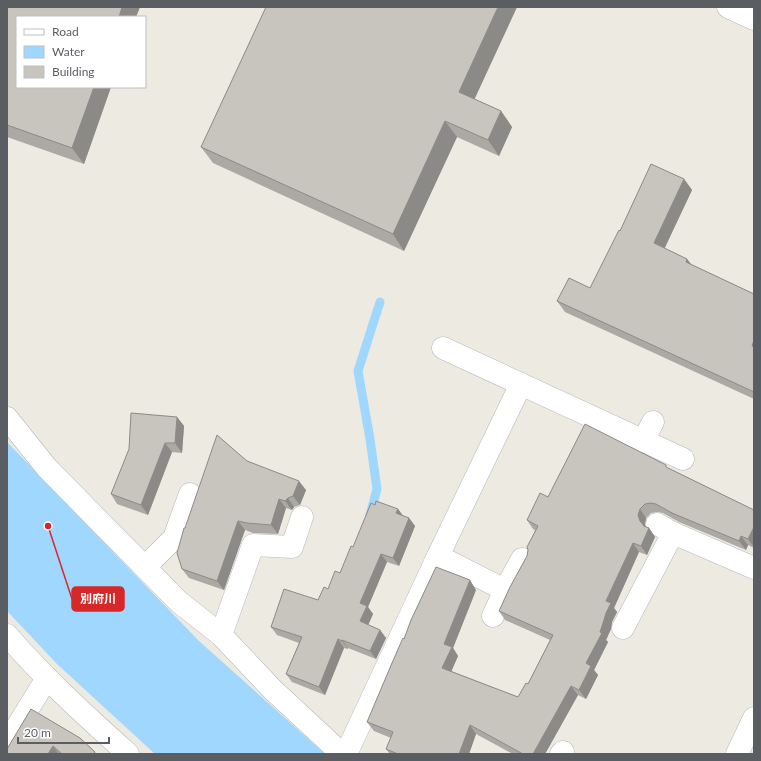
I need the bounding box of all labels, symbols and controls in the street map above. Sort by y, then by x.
legend [16,16,146,88]
text: Road [52,24,79,39]
text: Water [52,44,85,59]
text: Building [52,64,95,79]
callout: 別府川 [72,587,124,611]
text: 別府川 [80,591,116,606]
scale bar [18,719,109,745]
text: 20 m [24,725,51,740]

